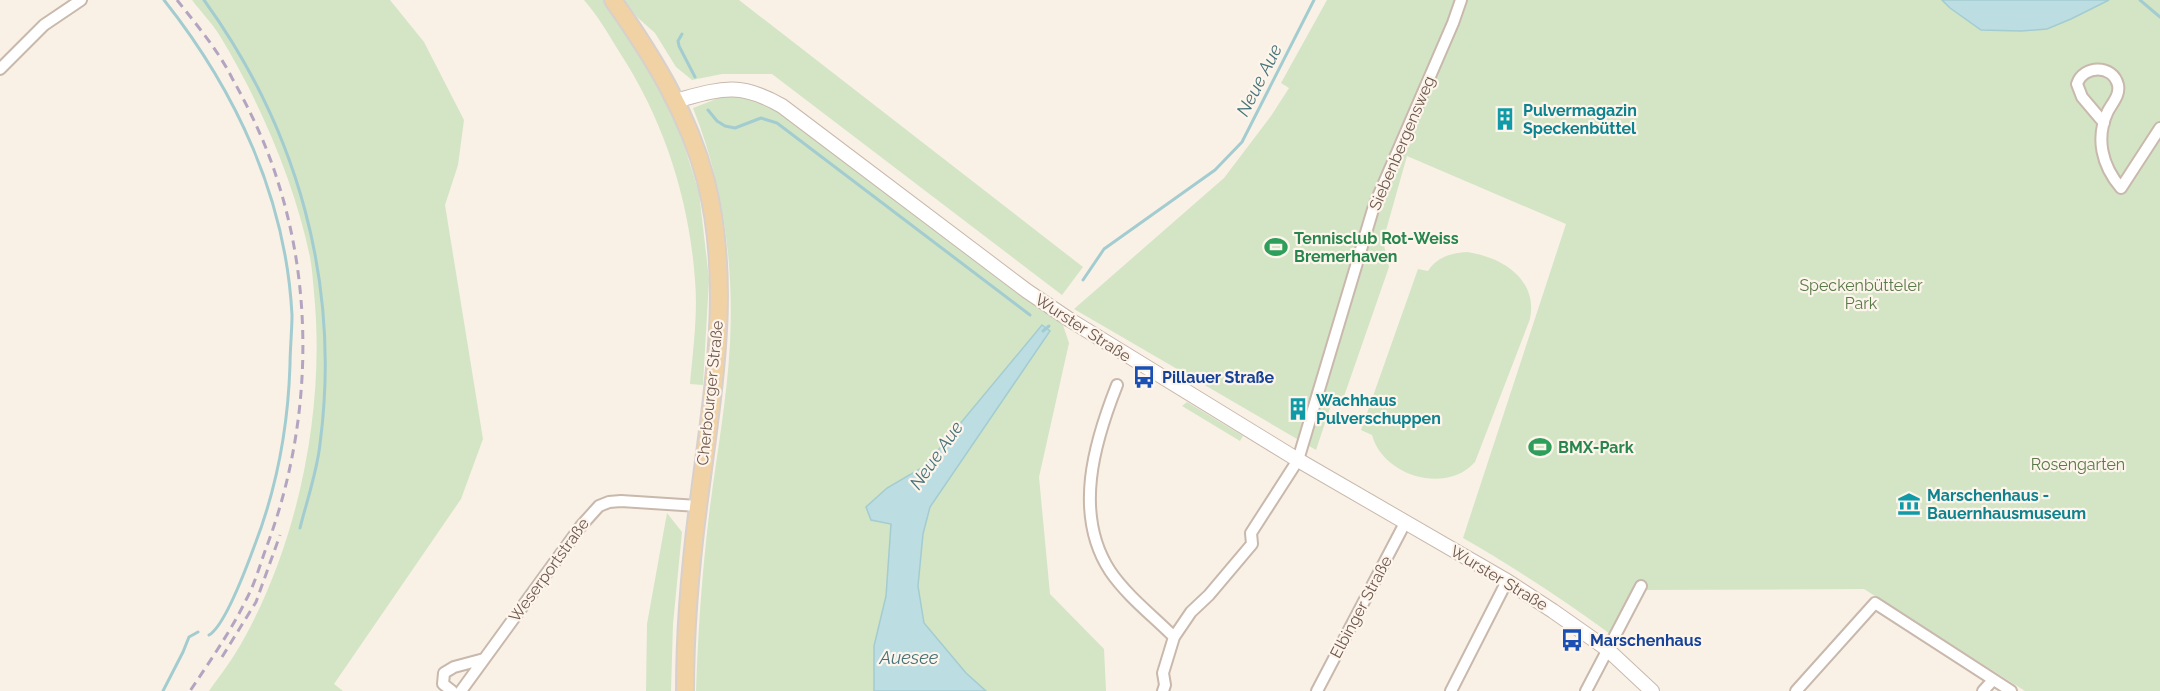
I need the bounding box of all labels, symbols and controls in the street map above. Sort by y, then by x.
water label: Neue Aue [1232,40,1286,120]
street label: Siebenbergensweg [1365,73,1439,213]
place label: Pulvermagazin Speckenbüttel [1523,101,1637,138]
building icon: Pulvermagazin Speckenbüttel [1492,106,1518,132]
place label: Tennisclub Rot-Weiss Bremerhaven [1294,229,1459,266]
sports icon: Tennisclub Rot-Weiss Bremerhaven [1263,234,1289,260]
park label: Speckenbütteler Park [1799,276,1923,313]
street label: Wurster Straße [1032,290,1134,366]
street label: Cherbourger Straße [693,320,727,466]
bus stop icon: Pillauer Straße [1131,364,1157,390]
place label: Pillauer Straße [1162,368,1275,387]
place label: Wachhaus Pulverschuppen [1316,391,1441,428]
building icon: Wachhaus Pulverschuppen [1285,396,1311,422]
water label: Neue Aue [905,417,967,493]
sports icon: BMX-Park [1527,434,1553,460]
place label: BMX-Park [1558,438,1634,457]
park label: Rosengarten [2031,455,2125,474]
place label: Marschenhaus - Bauernhausmuseum [1927,486,2086,523]
museum icon: Marschenhaus - Bauernhausmuseum [1896,491,1922,517]
street label: Weserportstraße [505,514,593,626]
street label: Wurster Straße [1447,541,1551,615]
street label: Elbinger Straße [1326,553,1396,661]
bus stop icon: Marschenhaus [1559,627,1585,653]
place label: Marschenhaus [1590,631,1702,650]
water label: Auesee [879,647,939,668]

